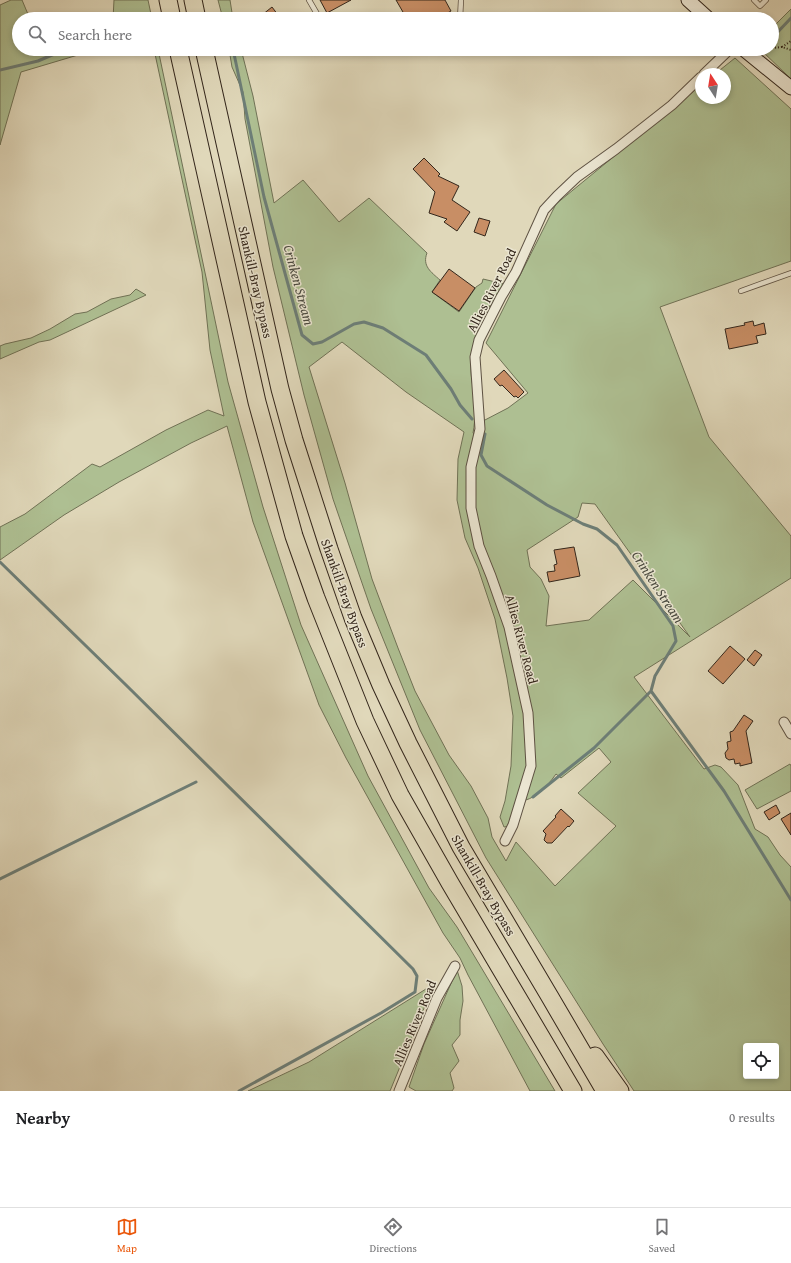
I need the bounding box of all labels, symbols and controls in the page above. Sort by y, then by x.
search box [12,12,779,56]
icon: search [26,23,48,45]
text: Search here [58,24,132,45]
north arrow [695,68,731,104]
street label: Shankill-Bray Bypass [233,224,278,340]
water label: Crinken Stream [279,243,319,327]
street label: Allies River Road [462,245,521,335]
street label: Shankill-Bray Bypass [316,536,373,650]
water label: Crinken Stream [627,547,689,627]
street label: Allies River Road [500,592,543,686]
street label: Shankill-Bray Bypass [447,831,520,940]
street label: Allies River Road [388,977,441,1069]
map controls [743,1043,779,1079]
button: locate [743,1043,779,1079]
text: Nearby [16,1105,70,1130]
text: 0 results [729,1108,775,1127]
tab: Map [116,1216,138,1256]
tab: Directions [370,1216,417,1256]
tab: Saved [648,1216,675,1256]

